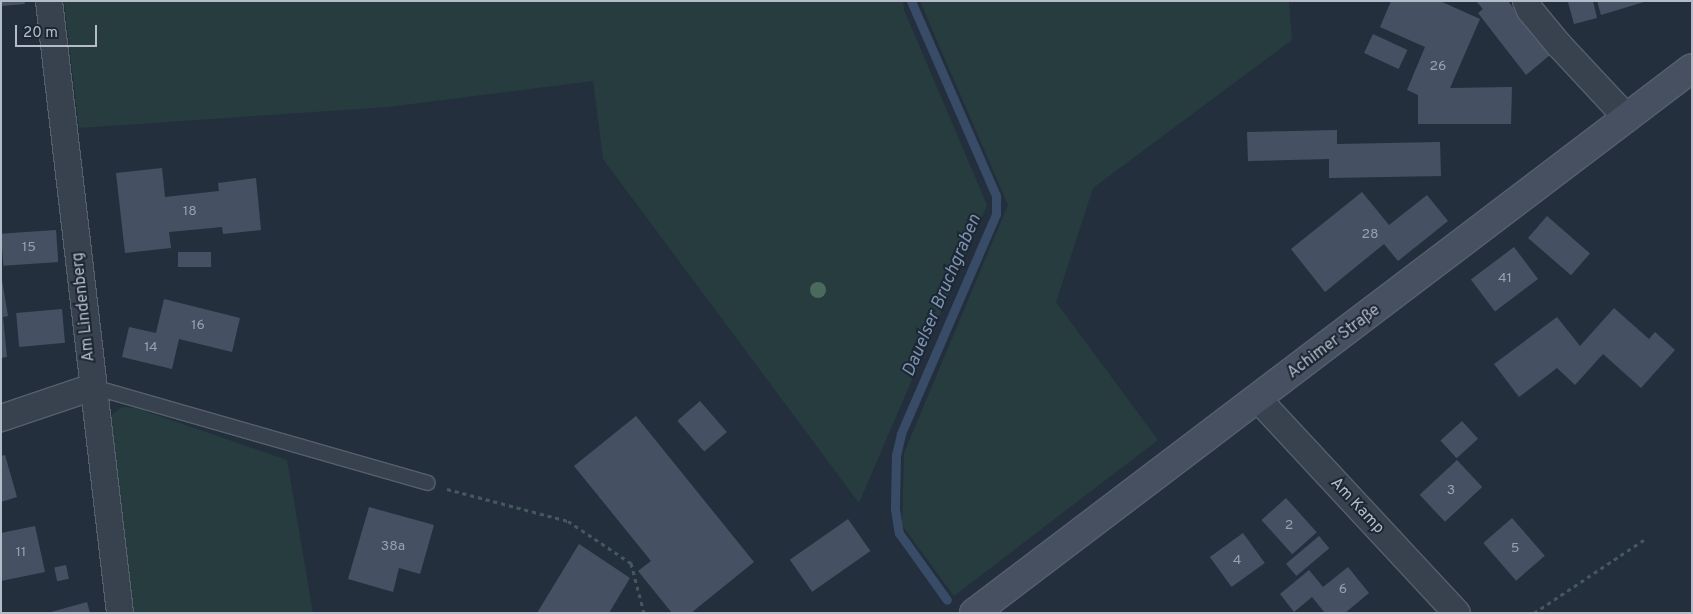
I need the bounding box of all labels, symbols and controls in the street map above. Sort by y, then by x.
scale bar [18,15,100,47]
text: 20 m [23,24,58,43]
house number: 26 [1430,59,1446,75]
house number: 18 [183,204,197,220]
water label: Dauelser Bruchgraben [899,212,987,380]
house number: 28 [1361,227,1379,243]
house number: 15 [22,240,36,256]
street label: Am Lindenberg [69,251,99,363]
house number: 41 [1498,271,1512,287]
street label: Achimer Straße [1284,301,1384,383]
house number: 16 [191,318,205,334]
house number: 14 [144,340,158,356]
street label: Am Kamp [1326,474,1388,538]
house number: 3 [1447,483,1455,499]
house number: 2 [1285,518,1293,534]
house number: 38a [381,539,405,555]
house number: 5 [1511,541,1519,557]
house number: 11 [16,545,26,561]
house number: 4 [1233,553,1241,569]
house number: 6 [1339,582,1347,598]

